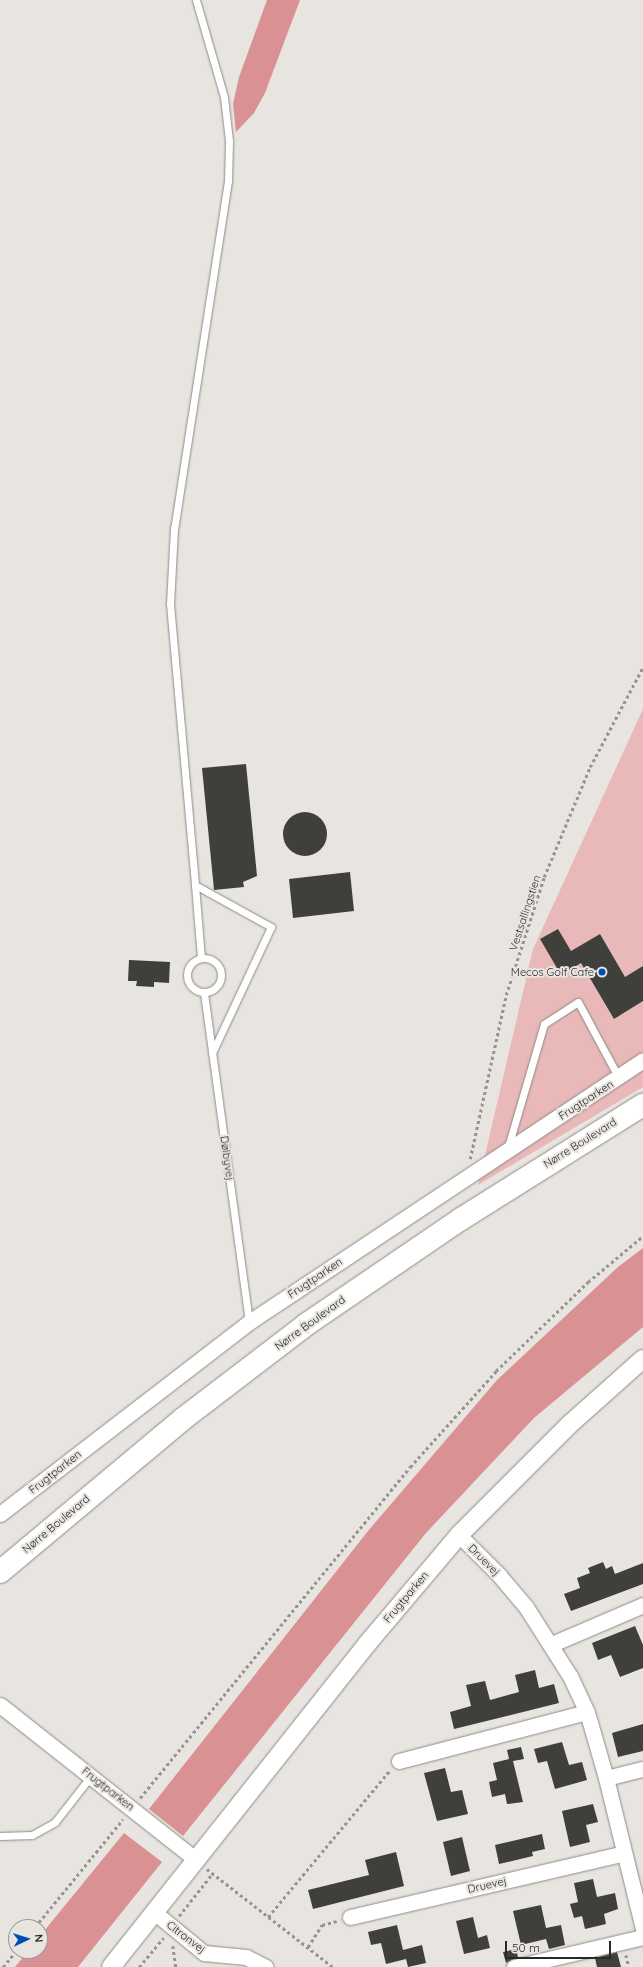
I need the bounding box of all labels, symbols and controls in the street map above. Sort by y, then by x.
street label: Vestsallingstien [507,874,543,952]
place label: Mecos Golf Cafe [511,965,594,979]
marker: Mecos Golf Cafe [597,967,607,977]
street label: Frugtparken [556,1077,616,1123]
street label: Nørre Boulevard [541,1115,619,1171]
street label: Dølbyvej [217,1135,237,1181]
street label: Frugtparken [285,1255,345,1301]
street label: Nørre Boulevard [272,1293,348,1353]
street label: Frugtparken [26,1447,84,1497]
street label: Nørre Boulevard [20,1492,92,1556]
street label: Druevej [465,1541,503,1579]
street label: Frugtparken [381,1569,431,1625]
street label: Frugtparken [79,1764,137,1814]
street label: Druevej [466,1874,508,1896]
street label: Citronvej [164,1918,208,1956]
north arrow [8,1919,48,1959]
scale bar [507,1933,613,1959]
text: N [32,1934,46,1943]
text: 50 m [512,1940,540,1955]

